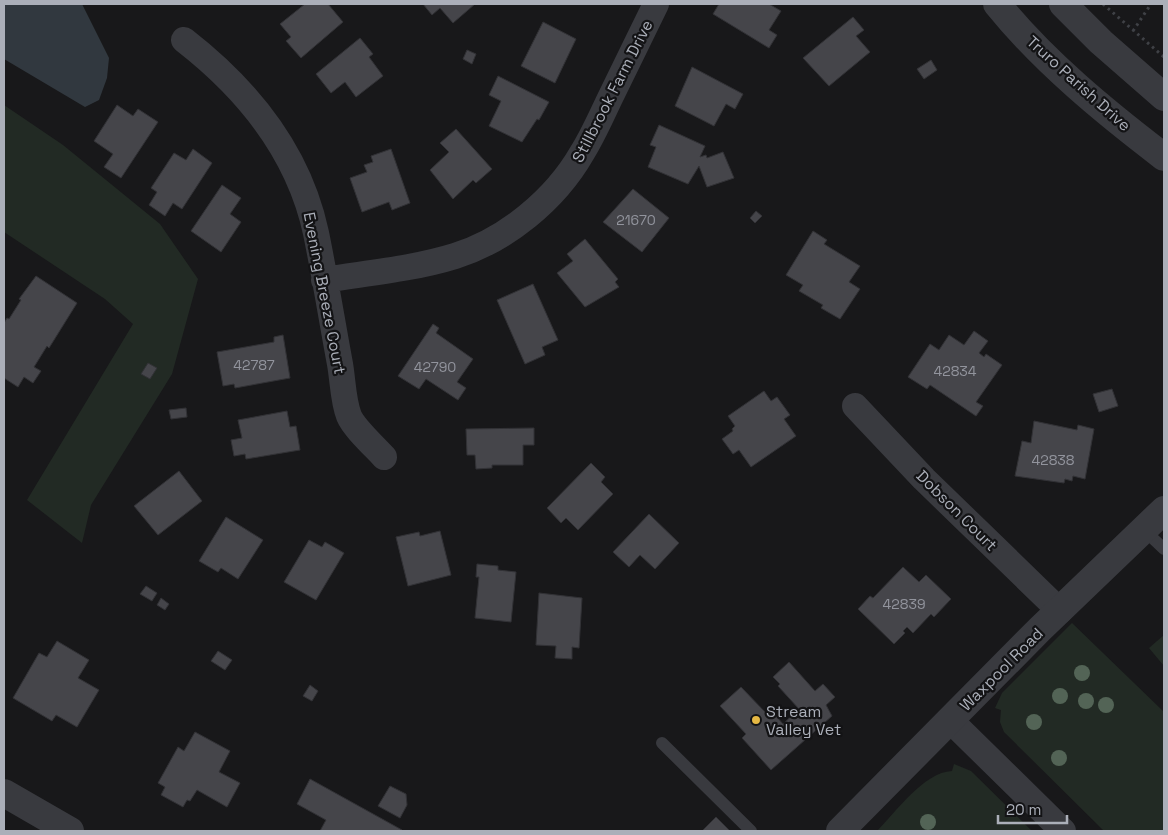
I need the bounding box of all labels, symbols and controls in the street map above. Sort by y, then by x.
street label: Stillbrook Farm Drive [567,16,658,166]
street label: Truro Parish Drive [1022,31,1135,136]
street label: Evening Breeze Court [298,210,351,376]
house number: 21670 [616,211,656,229]
house number: 42787 [233,356,275,374]
house number: 42790 [414,358,456,376]
house number: 42834 [933,362,977,380]
house number: 42838 [1031,451,1075,469]
street label: Dobson Court [912,465,1002,555]
house number: 42839 [883,595,925,613]
street label: Waxpool Road [955,623,1048,716]
place label: Stream Valley Vet [766,701,841,740]
marker: Stream Valley Vet [750,714,762,726]
scale bar [998,792,1067,824]
text: 20 m [1006,800,1041,819]

